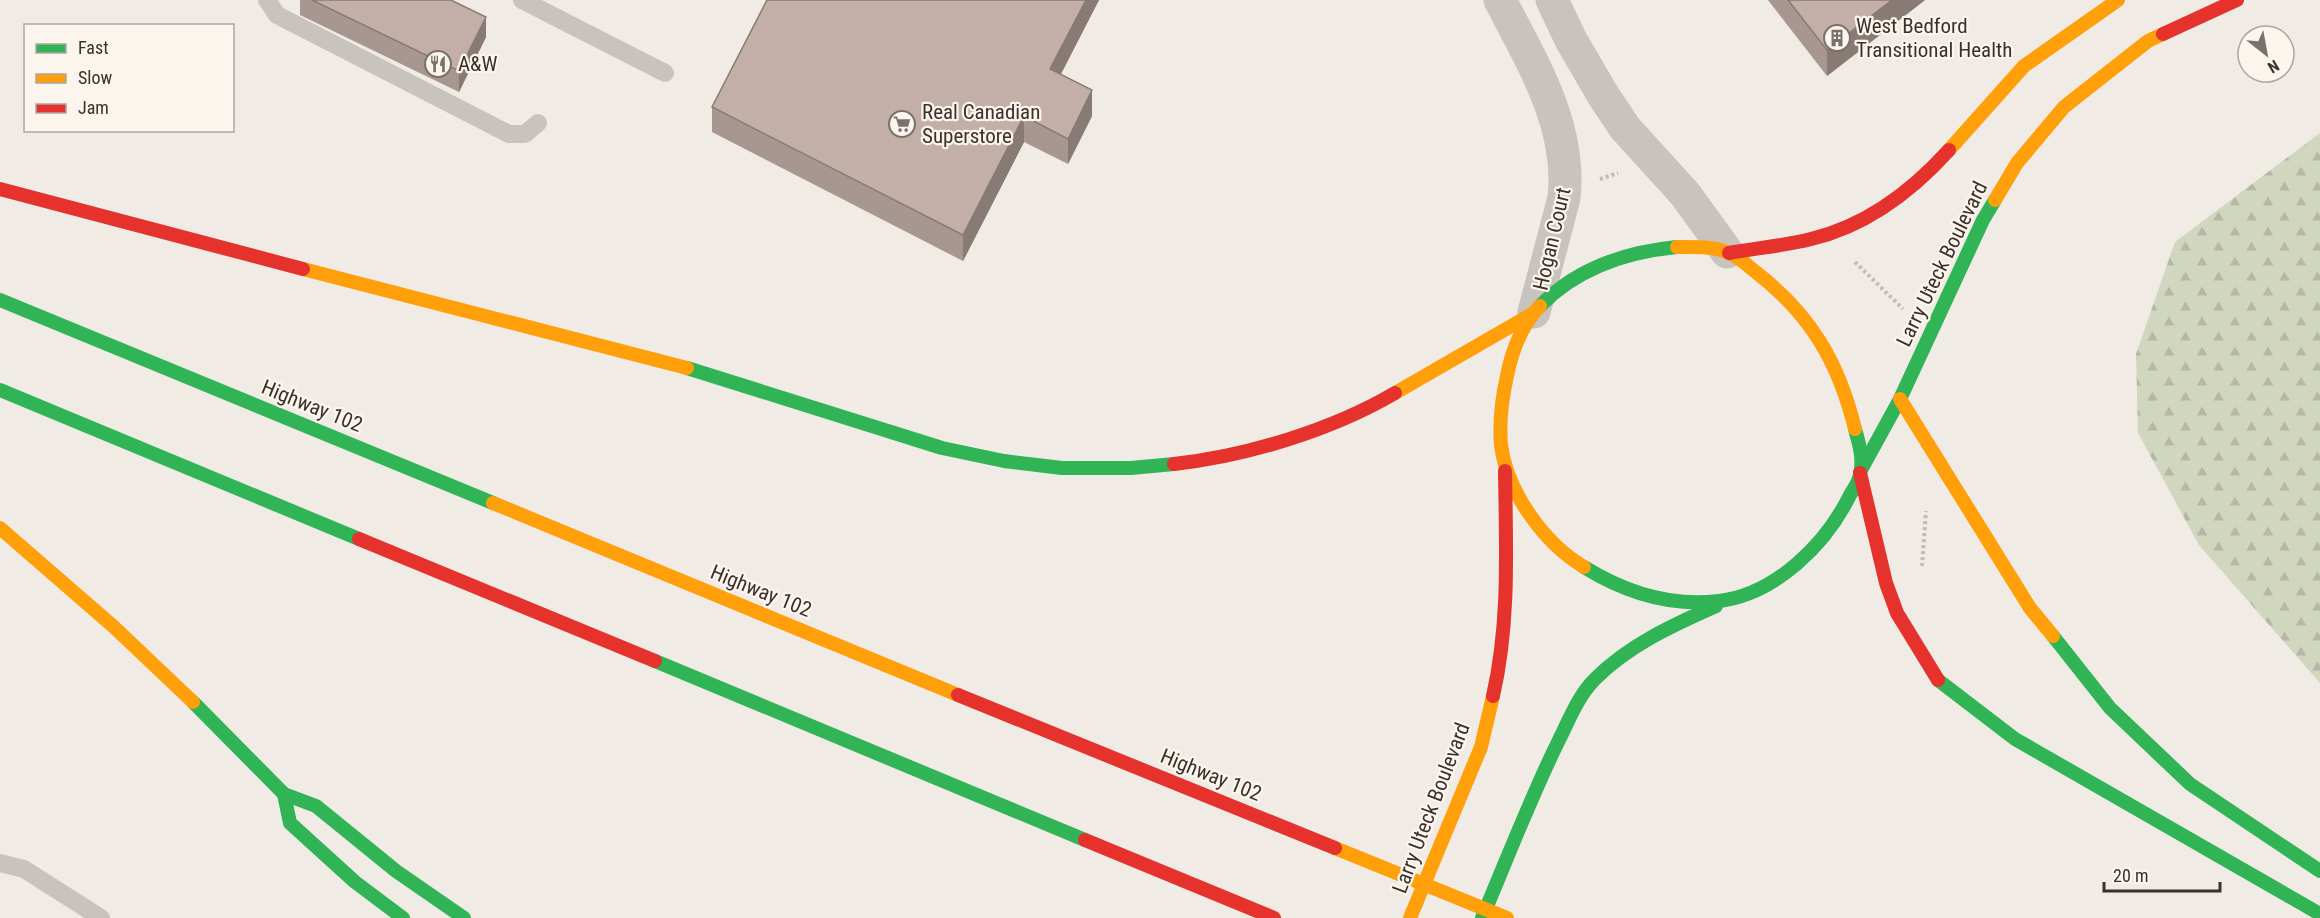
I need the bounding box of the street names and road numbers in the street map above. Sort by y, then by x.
street label: Larry Uteck Boulevard [1892,178,1992,350]
street label: Hogan Court [1529,185,1575,293]
street label: Highway 102 [258,375,366,437]
street label: Highway 102 [707,560,815,622]
street label: Larry Uteck Boulevard [1387,719,1475,897]
street label: Highway 102 [1157,744,1265,806]

